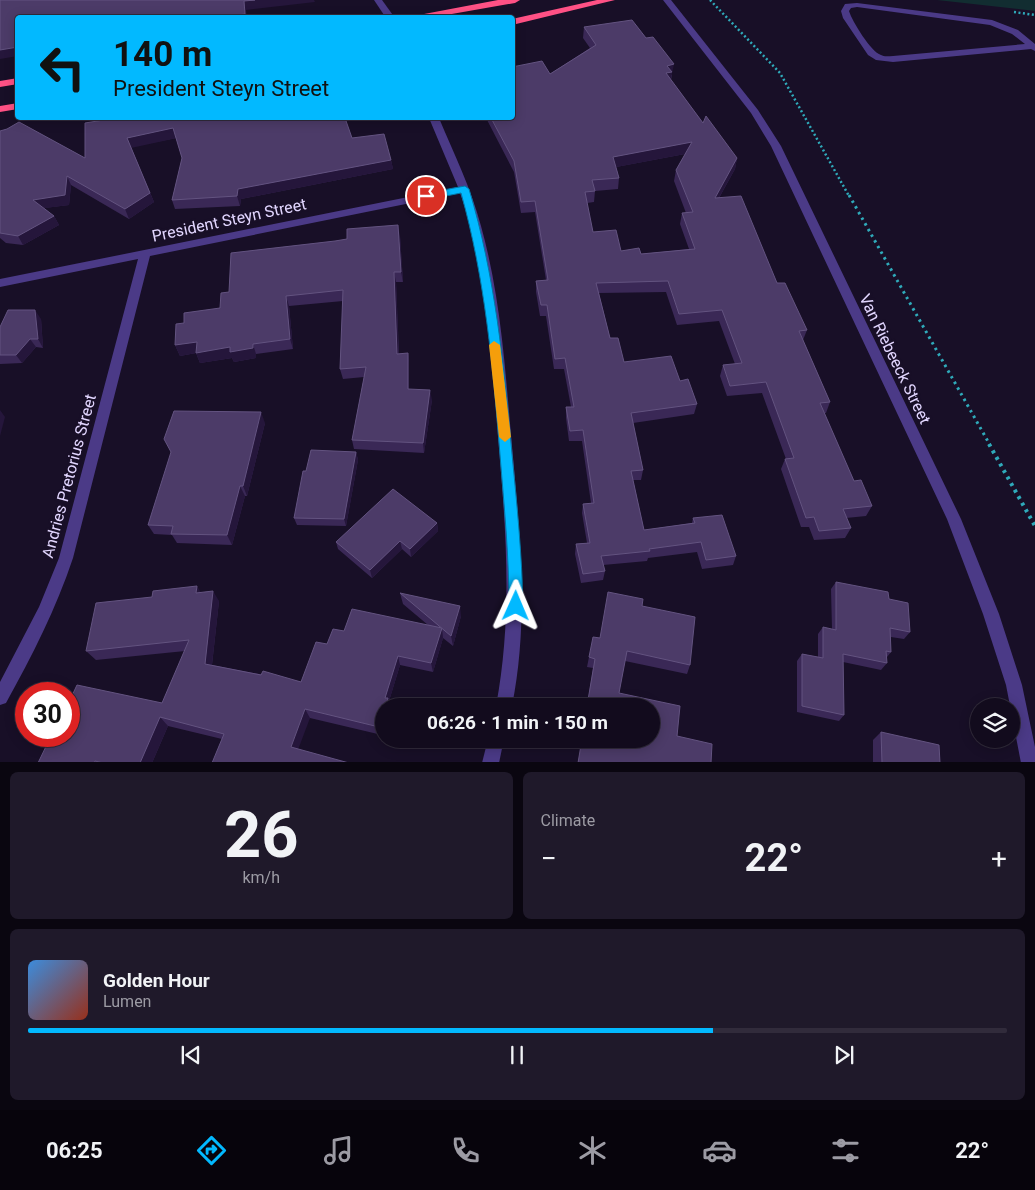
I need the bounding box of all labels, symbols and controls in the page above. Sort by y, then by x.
text: 140 m [113,34,212,75]
icon: left [30,35,95,100]
text: President Steyn Street [113,76,329,101]
pin [405,175,447,217]
icon: arrive [412,182,440,210]
street label: President Steyn Street [150,194,308,246]
street label: Van Riebeeck Street [855,291,935,427]
street label: Andries Pretorius Street [38,392,100,560]
position arrow [489,579,541,631]
speed limit sign: 30 [15,682,80,747]
map controls [970,698,1020,748]
button: layers [970,698,1020,748]
text: 06:26 · 1 min · 150 m [427,711,608,734]
text: 26 [224,797,299,873]
text: Climate [541,811,595,830]
text: 22° [745,836,803,880]
text: − [541,842,557,875]
text: + [991,842,1007,875]
text: km/h [242,868,280,887]
text: Golden Hour [103,969,210,992]
text: Lumen [103,992,151,1011]
icon: previous [177,1041,205,1069]
icon: pause [503,1041,531,1069]
icon: next [830,1041,858,1069]
icon: directions [194,1133,229,1168]
icon: music [321,1133,356,1168]
icon: phone [448,1133,483,1168]
icon: climate [575,1133,610,1168]
icon: car [702,1133,737,1168]
icon: filters [828,1133,863,1168]
text: 06:25 [46,1138,103,1163]
text: 22° [955,1138,989,1163]

